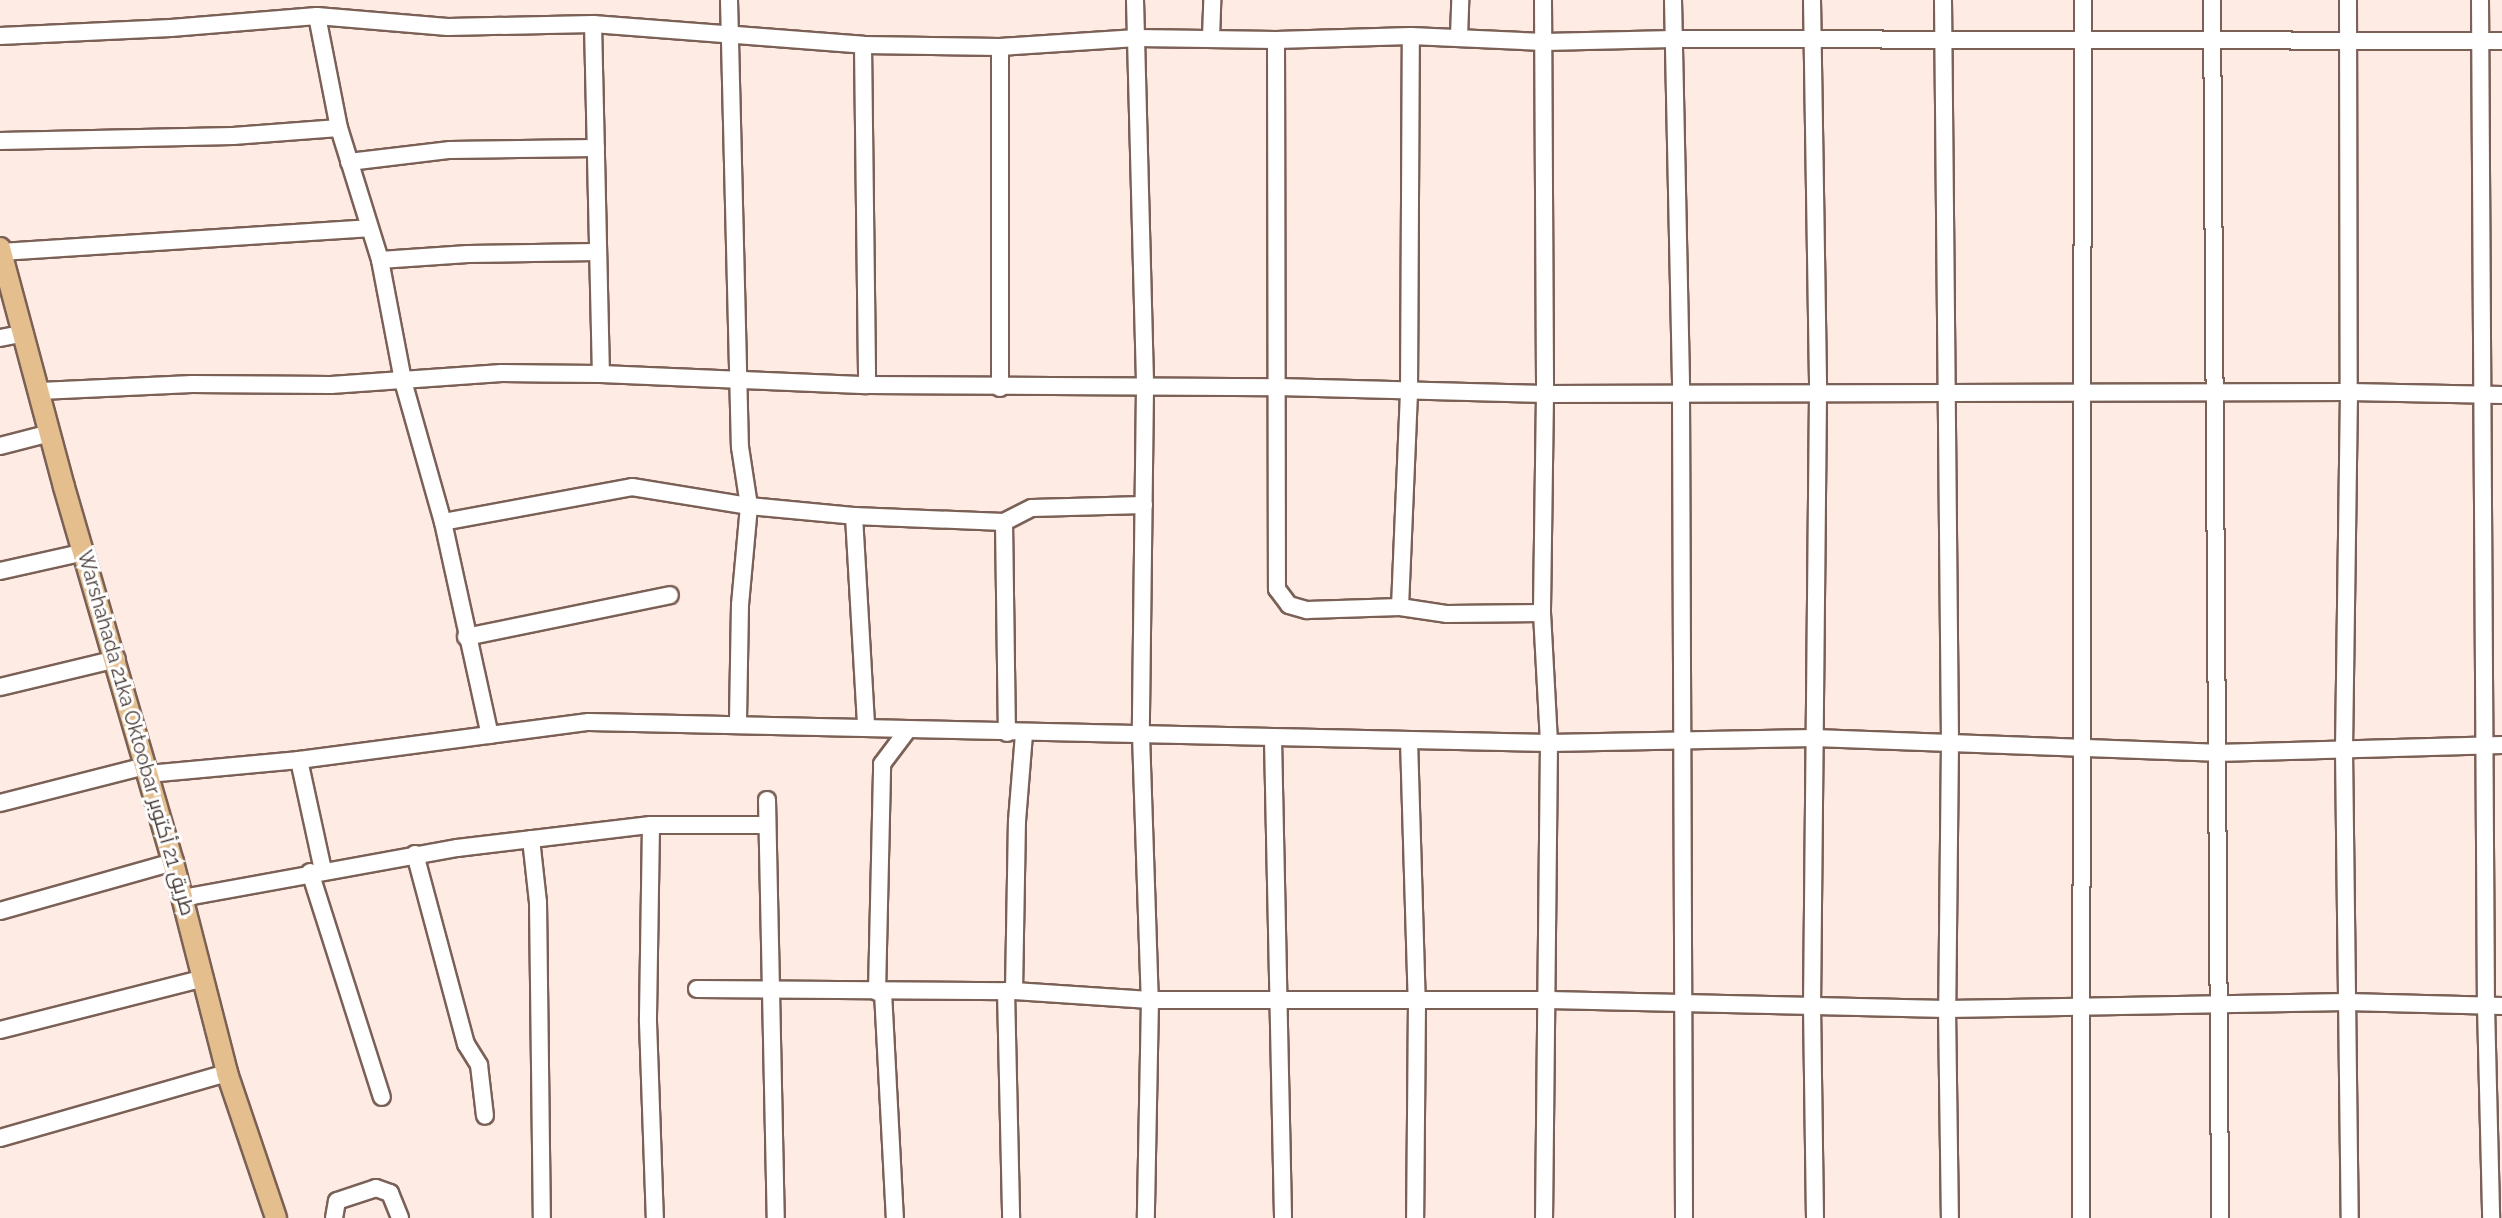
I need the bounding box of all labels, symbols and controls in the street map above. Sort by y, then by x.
street label: Warshahada 21ka Oktoobar طريق 21 أكتوبر [72,547,200,919]

